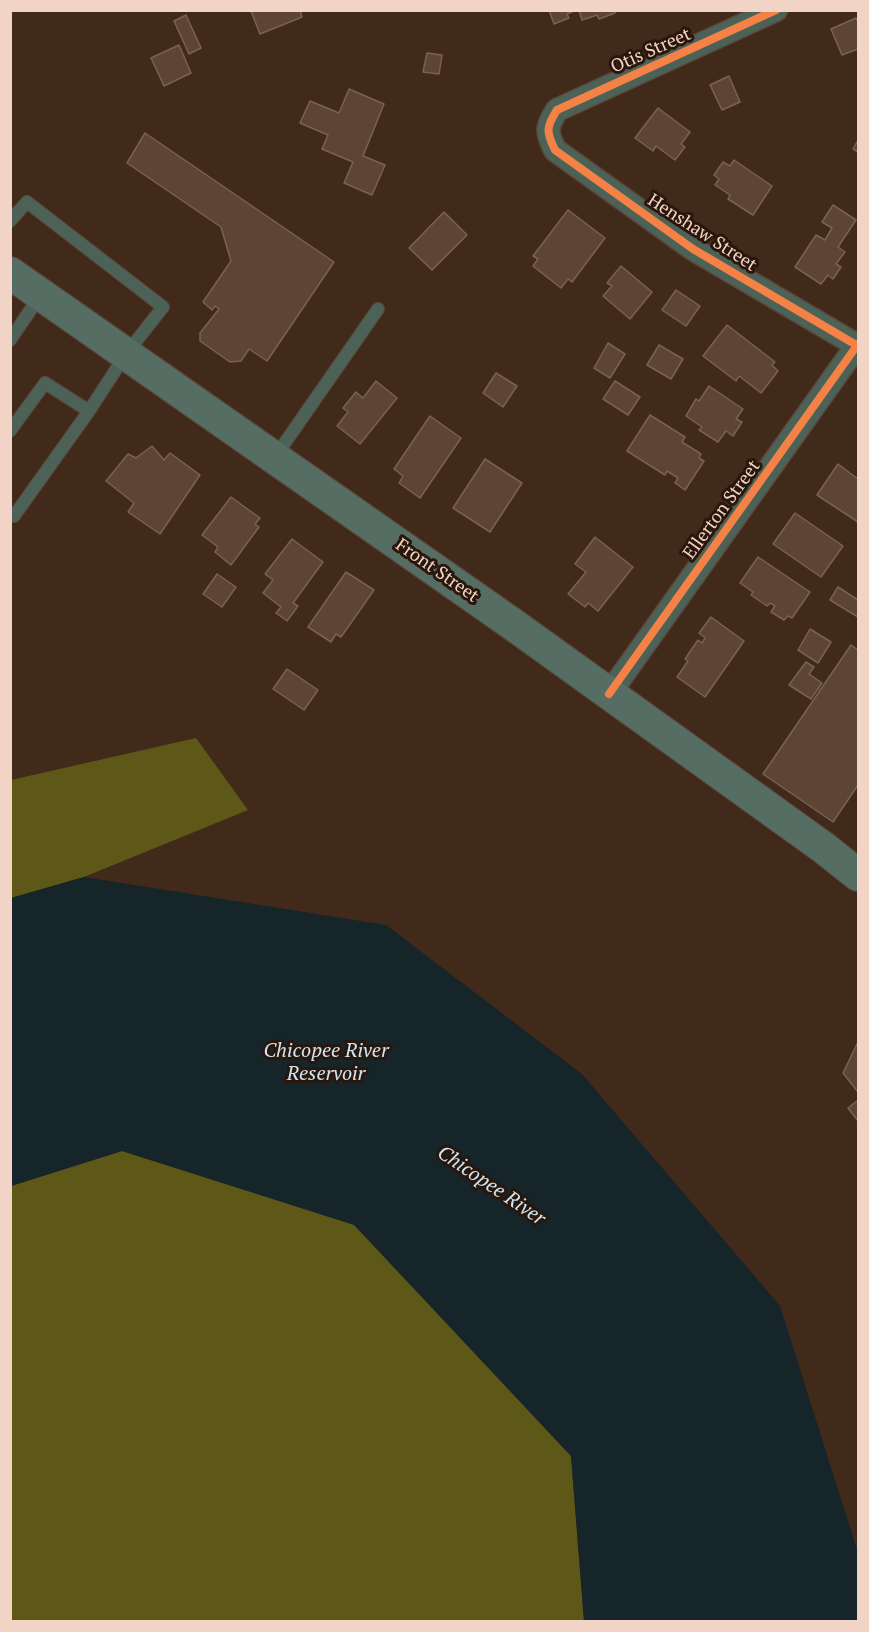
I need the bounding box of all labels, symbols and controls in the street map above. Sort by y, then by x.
street label: Otis Street [608,24,694,78]
street label: Henshaw Street [643,190,761,276]
street label: Ellerton Street [679,456,765,564]
street label: Front Street [391,534,483,608]
water label: Chicopee River Reservoir [263,1039,389,1086]
water label: Chicopee River [432,1141,550,1231]

